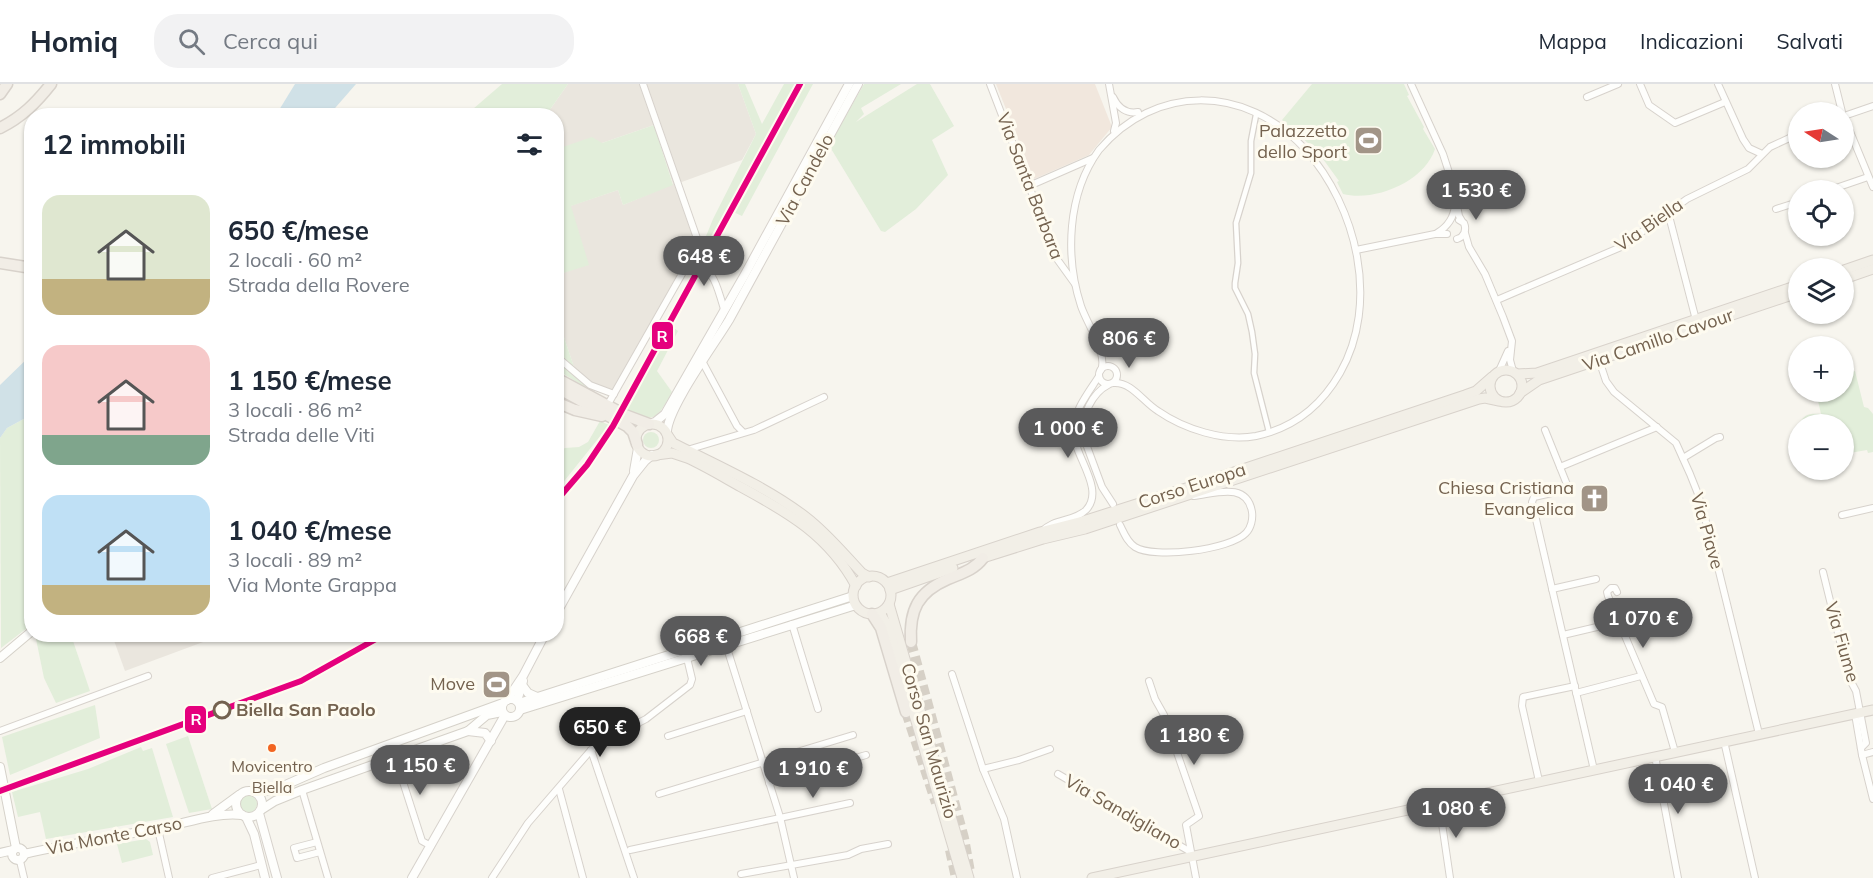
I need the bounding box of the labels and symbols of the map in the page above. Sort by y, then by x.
north arrow [1788,102,1854,168]
street label: Via Santa Barbara [992,109,1069,262]
place label: Palazzetto dello Sport [1257,119,1347,163]
sports icon: Palazzetto dello Sport [1352,125,1384,157]
street label: Via Candelo [771,130,838,230]
pin: 1 530 € [1421,170,1531,221]
street label: Via Biella [1610,193,1687,256]
pin: 648 € [662,236,746,287]
street label: Via Camillo Cavour [1579,303,1737,376]
pin: 806 € [1087,318,1171,369]
line badge: R [651,321,674,350]
text: R [656,326,668,346]
pin: 1 000 € [1013,408,1123,459]
street label: Corso Europa [1135,457,1248,514]
place label: Chiesa Cristiana Evangelica [1438,476,1574,520]
church icon: Chiesa Cristiana Evangelica [1579,482,1611,514]
street label: Via Piave [1686,490,1729,572]
pin: 1 070 € [1588,598,1698,649]
street label: Via Fiume [1820,599,1865,685]
pin: 668 € [659,616,743,667]
street label: Corso San Maurizio [896,660,963,821]
sports icon: Move [480,668,512,700]
place label: Move [430,672,475,695]
place label: Biella San Paolo [236,698,376,721]
marker: Biella San Paolo [213,701,231,719]
line badge: R [184,705,207,734]
pin: 650 € [558,707,642,758]
text: R [190,709,202,729]
pin: 1 180 € [1139,715,1249,766]
marker: Movicentro Biella [266,742,278,754]
pin: 1 150 € [365,745,475,796]
pin: 1 910 € [758,748,868,799]
place label: Movicentro Biella [231,756,313,797]
pin: 1 040 € [1623,764,1733,815]
street label: Via Sandigliano [1061,769,1186,854]
pin: 1 080 € [1401,788,1511,839]
street label: Via Monte Carso [44,811,184,860]

